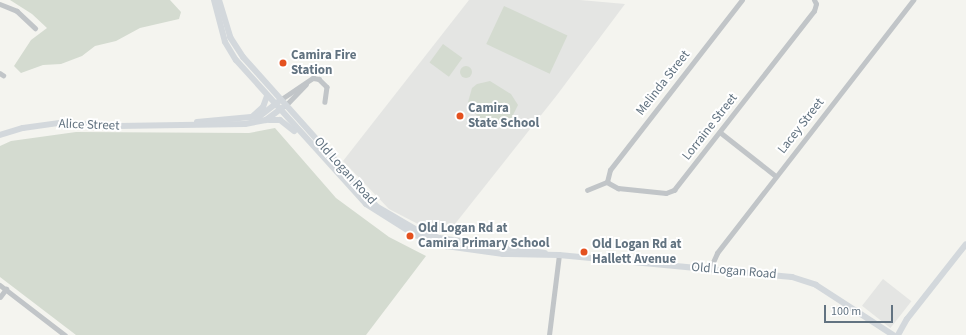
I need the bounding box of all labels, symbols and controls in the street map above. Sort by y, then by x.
street label: Melinda Street [633,47,693,119]
place label: Camira Fire Station [291,48,357,79]
marker: Camira Fire Station [278,58,288,68]
street label: Lorraine Street [679,91,741,163]
street label: Lacey Street [774,95,828,157]
place label: Camira State School [468,101,539,132]
marker: Camira State School [455,111,465,121]
street label: Alice Street [58,116,120,134]
street label: Old Logan Road [311,134,379,208]
place label: Old Logan Rd at Camira Primary School [418,221,549,252]
marker: Old Logan Rd at Camira Primary School [405,231,415,241]
place label: Old Logan Rd at Hallett Avenue [592,237,681,268]
marker: Old Logan Rd at Hallett Avenue [579,247,589,257]
street label: Old Logan Road [691,260,777,282]
scale bar [826,297,895,323]
text: 100 m [831,303,861,320]

